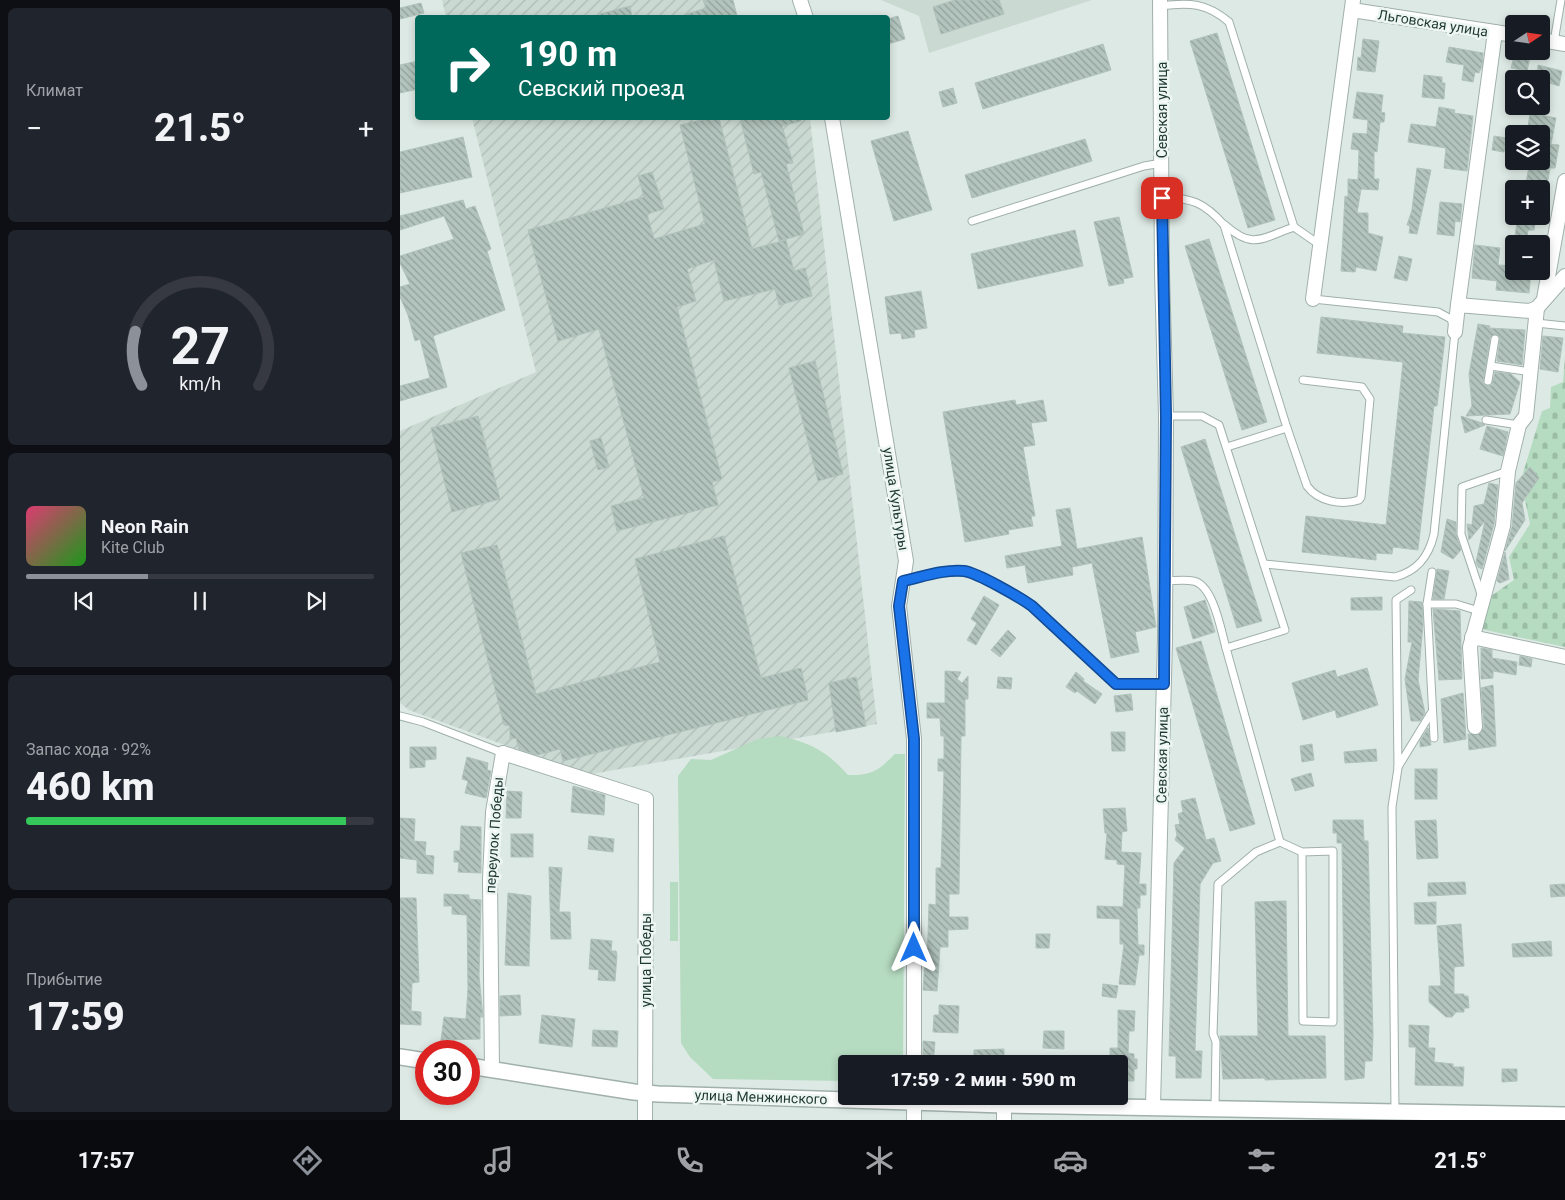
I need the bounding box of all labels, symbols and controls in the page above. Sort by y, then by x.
street label: Льговская улица [1377,6,1489,40]
north arrow [1505,15,1550,60]
map controls [1505,15,1550,280]
text: 190 m [518,34,617,75]
icon: right [435,35,500,100]
street label: Севская улица [1154,62,1170,158]
button: search [1505,70,1550,115]
text: Севский проезд [518,76,685,101]
text: Климат [26,81,83,100]
text: 21.5° [154,106,246,150]
text: − [26,112,42,145]
text: + [358,112,374,145]
button: layers [1505,125,1550,170]
pin [1141,177,1183,219]
button: + [1505,180,1550,225]
icon: arrive [1148,184,1176,212]
button: − [1505,235,1550,280]
text: 27 [170,316,230,377]
text: km/h [179,373,221,394]
street label: улица Культуры [880,446,912,552]
text: Neon Rain [101,515,189,538]
text: Kite Club [101,538,165,557]
icon: previous [70,587,98,615]
icon: pause [186,587,214,615]
icon: next [302,587,330,615]
street label: Севская улица [1153,707,1171,803]
text: Запас хода · 92% [26,740,151,759]
text: 460 km [26,765,155,809]
street label: переулок Победы [482,776,506,894]
street label: улица Победы [638,913,654,1007]
position arrow [887,921,939,973]
text: Прибытие [26,970,102,989]
text: 17:59 [26,995,125,1039]
speed limit sign: 30 [415,1040,480,1105]
text: 17:59 · 2 мин · 590 m [890,1068,1076,1091]
street label: улица Менжинского [694,1087,828,1107]
icon: directions [290,1143,325,1178]
icon: music [481,1143,516,1178]
icon: phone [672,1143,707,1178]
icon: climate [862,1143,897,1178]
icon: car [1053,1143,1088,1178]
icon: filters [1244,1143,1279,1178]
text: 17:57 [78,1148,135,1173]
text: 21.5° [1434,1148,1487,1173]

